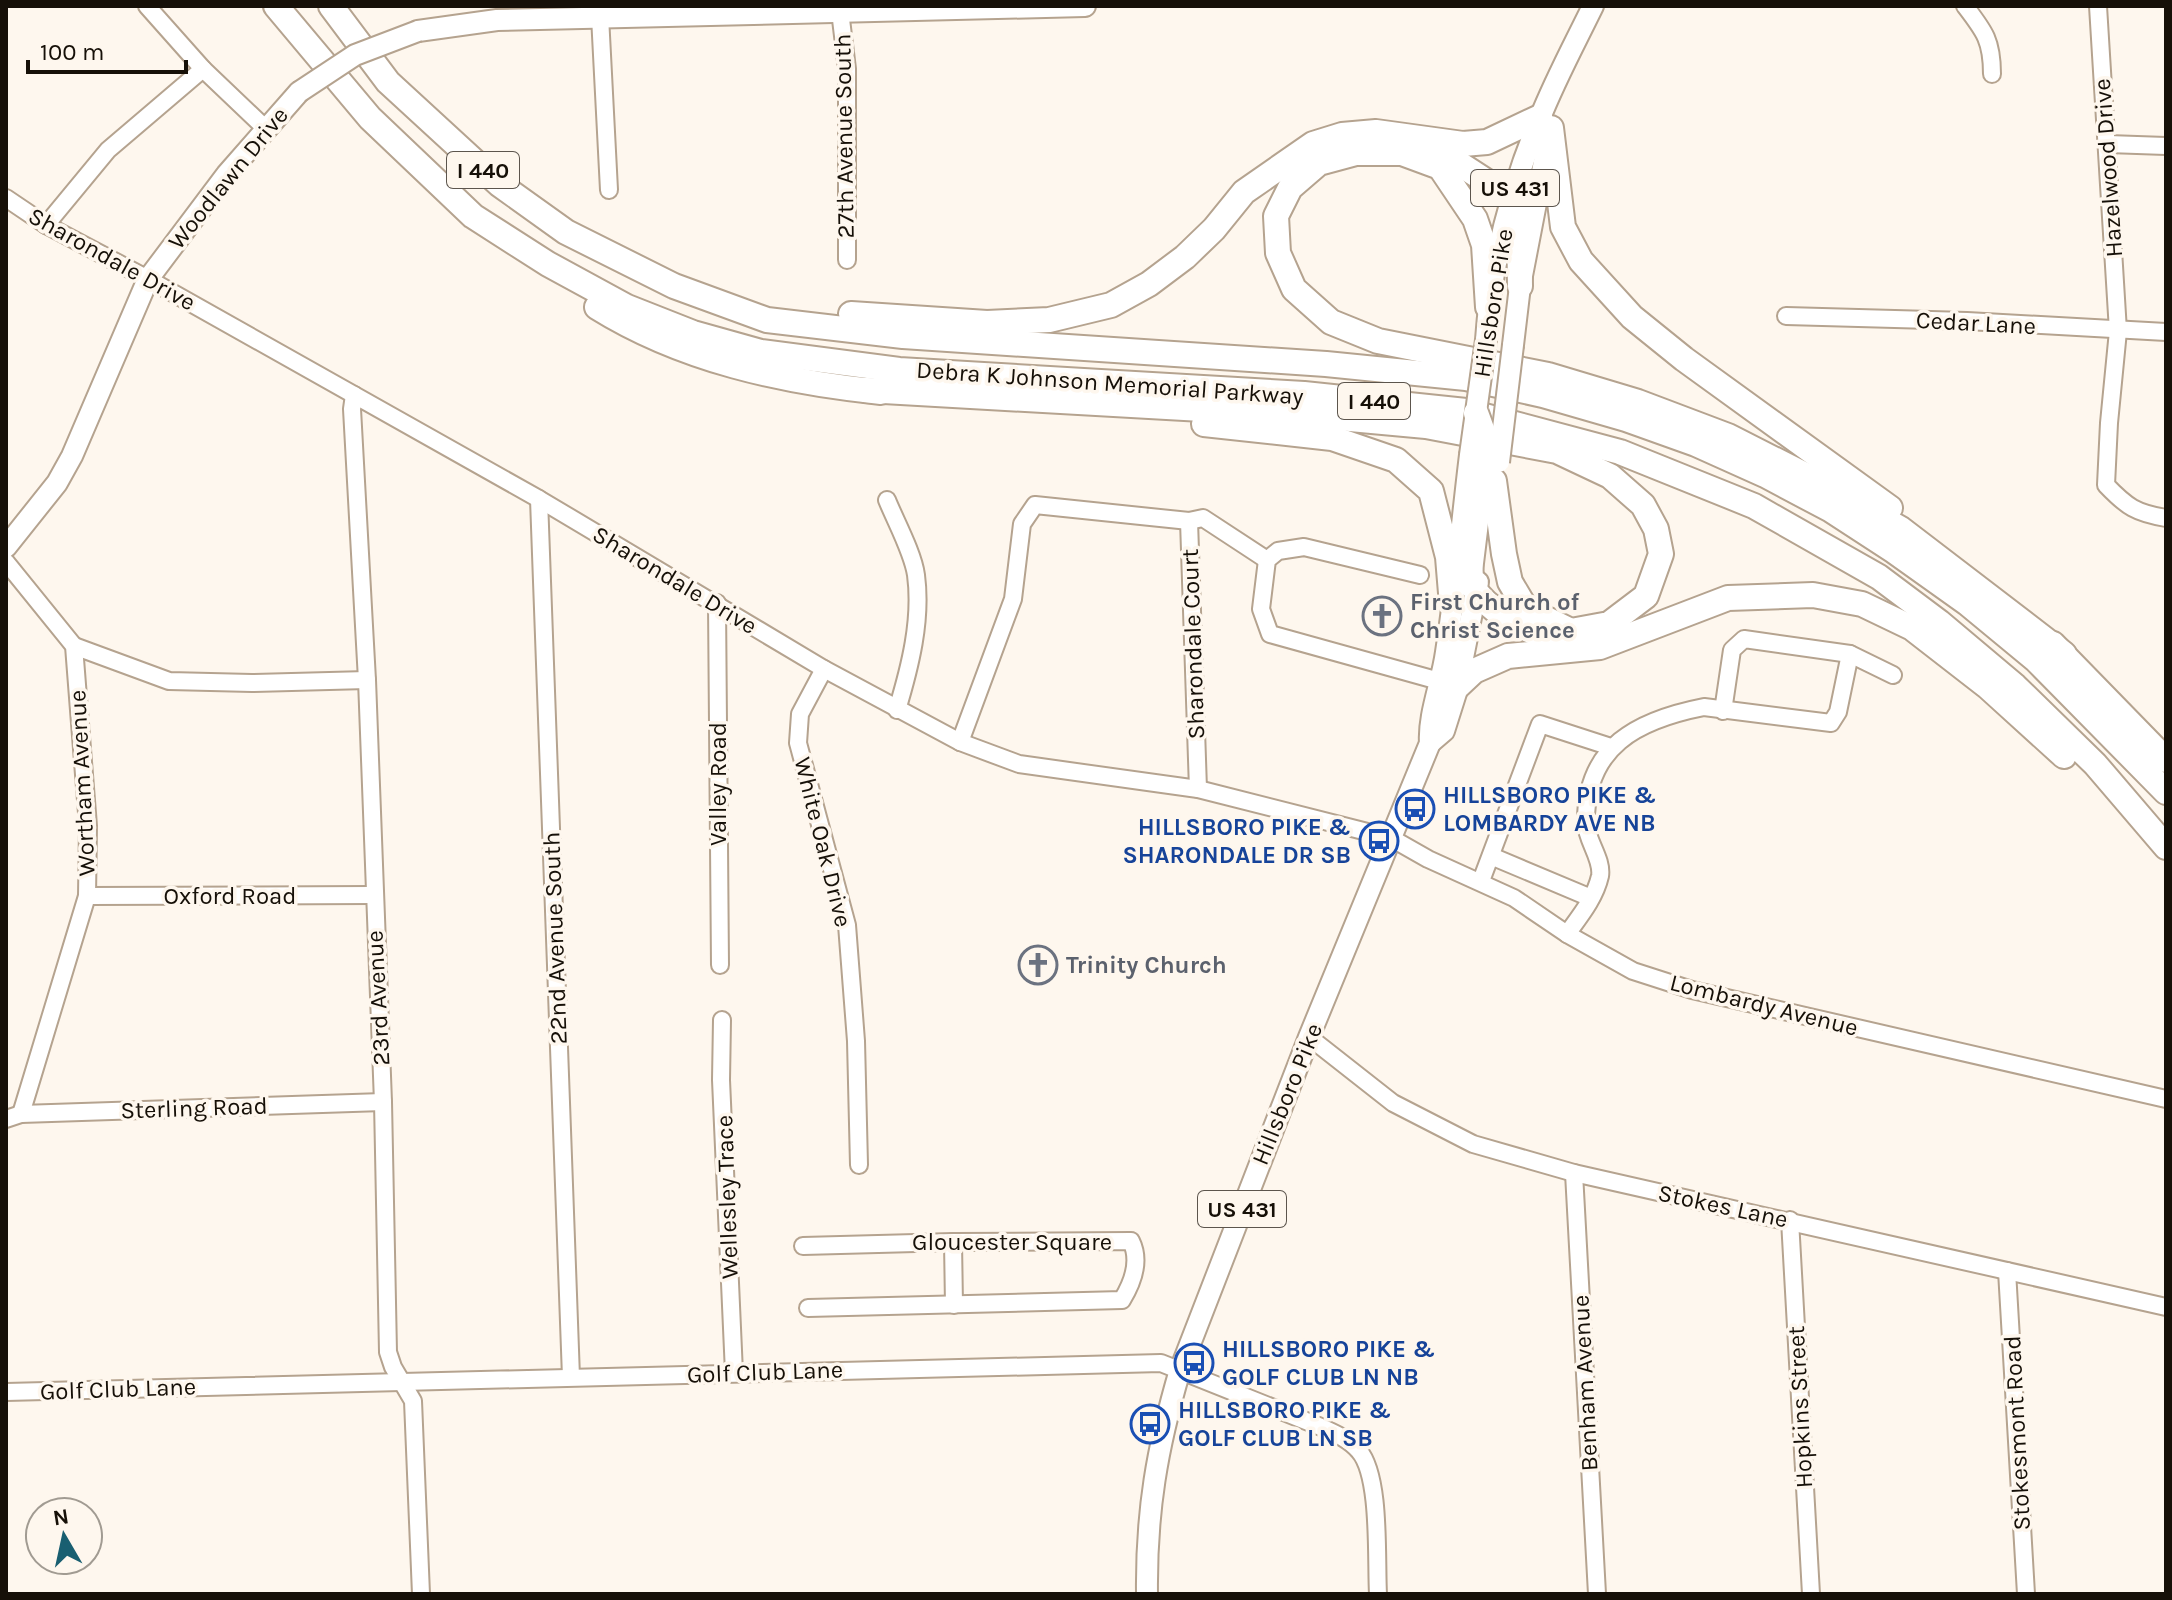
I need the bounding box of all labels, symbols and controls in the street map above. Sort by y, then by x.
scale bar [28,24,186,74]
street label: 27th Avenue South [828,33,860,239]
text: 100 m [40,38,105,66]
street label: Hazelwood Drive [2088,78,2128,258]
street label: Woodlawn Drive [162,101,294,255]
road number: I 440 [447,152,519,188]
road number: US 431 [1471,170,1559,206]
street label: Sharondale Drive [24,201,200,317]
street label: Hillsboro Pike [1467,227,1519,379]
street label: Cedar Lane [1915,306,2037,340]
street label: Debra K Johnson Memorial Parkway [915,355,1305,411]
road number: I 440 [1338,383,1410,419]
street label: Sharondale Drive [588,520,762,640]
street label: Sharondale Court [1176,548,1210,740]
place label: First Church of Christ Science [1410,588,1580,644]
church icon: First Church of Christ Science [1361,595,1403,637]
street label: Wortham Avenue [63,689,101,877]
street label: Valley Road [704,722,732,846]
street label: White Oak Drive [788,754,858,930]
place label: HILLSBORO PIKE & LOMBARDY AVE NB [1443,781,1656,837]
bus stop icon: HILLSBORO PIKE & LOMBARDY AVE NB [1394,788,1436,830]
place label: HILLSBORO PIKE & SHARONDALE DR SB [1122,813,1351,869]
bus stop icon: HILLSBORO PIKE & SHARONDALE DR SB [1358,820,1400,862]
street label: 22nd Avenue South [537,831,573,1045]
street label: Oxford Road [164,882,296,910]
street label: 23rd Avenue [360,930,396,1066]
church icon: Trinity Church [1017,944,1059,986]
place label: Trinity Church [1066,951,1227,979]
street label: Lombardy Avenue [1667,968,1861,1042]
street label: Hillsboro Pike [1246,1019,1328,1169]
street label: Sterling Road [120,1091,268,1125]
street label: Wellesley Trace [710,1114,744,1280]
street label: Stokes Lane [1656,1179,1790,1233]
road number: US 431 [1198,1191,1286,1227]
street label: Gloucester Square [912,1228,1112,1256]
street label: Benham Avenue [1566,1294,1604,1472]
street label: Hopkins Street [1782,1325,1818,1489]
place label: HILLSBORO PIKE & GOLF CLUB LN NB [1222,1335,1435,1391]
street label: Stokesmont Road [1998,1335,2036,1531]
bus stop icon: HILLSBORO PIKE & GOLF CLUB LN NB [1173,1342,1215,1384]
street label: Golf Club Lane [686,1355,844,1389]
street label: Golf Club Lane [39,1372,197,1406]
place label: HILLSBORO PIKE & GOLF CLUB LN SB [1178,1396,1391,1452]
bus stop icon: HILLSBORO PIKE & GOLF CLUB LN SB [1129,1403,1171,1445]
north arrow [24,1496,104,1576]
text: N [51,1503,71,1531]

